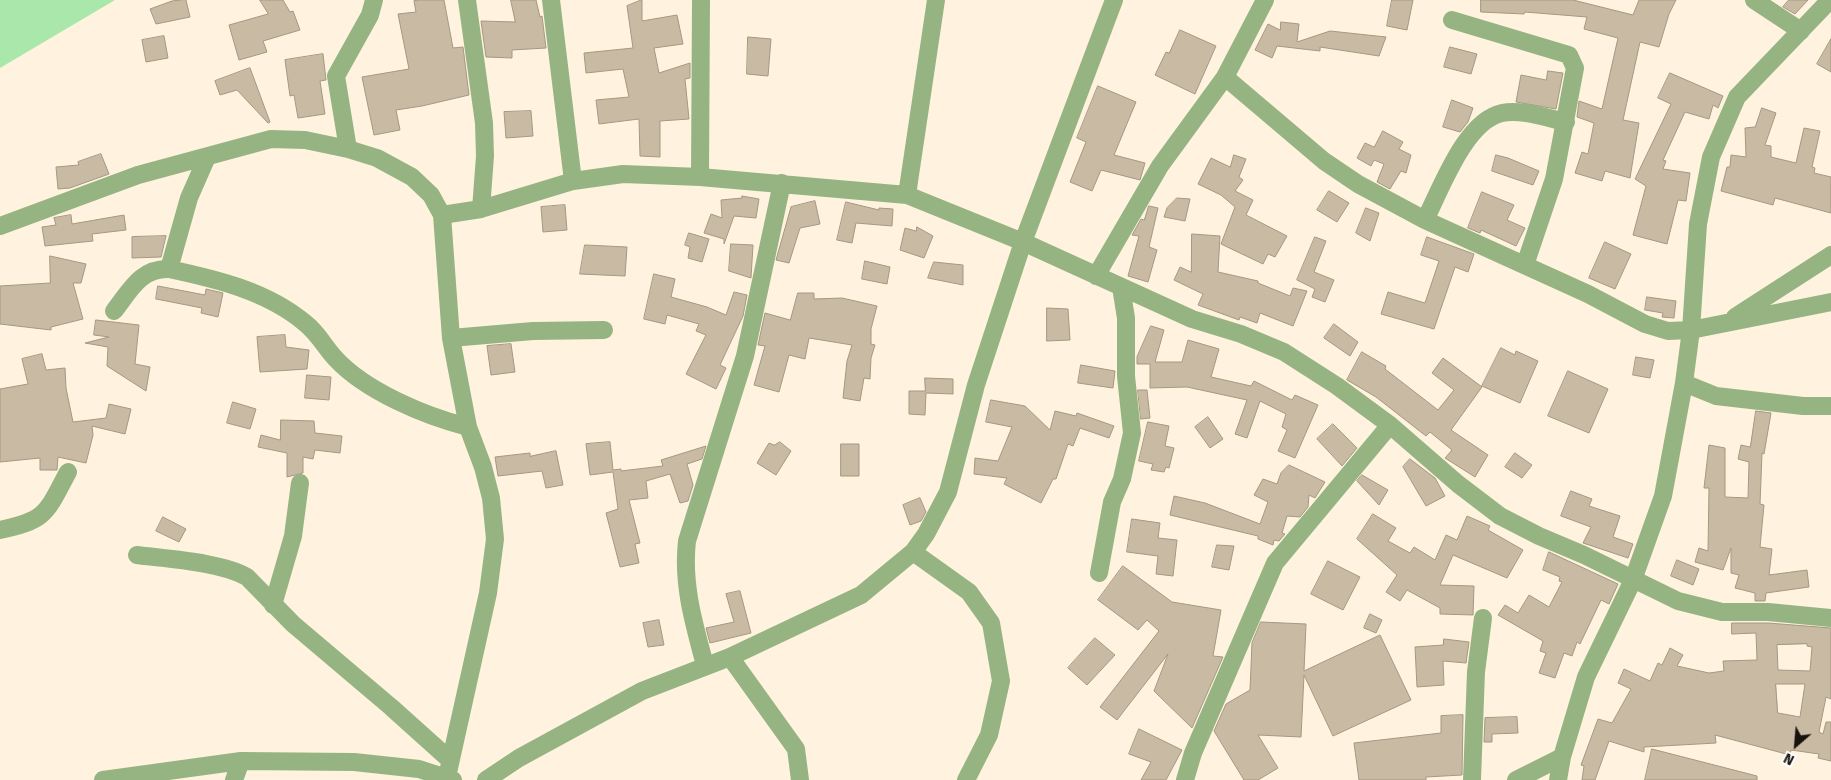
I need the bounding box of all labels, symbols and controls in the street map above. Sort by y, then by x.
north arrow [1771,720,1821,770]
text: N [1781,749,1797,768]

